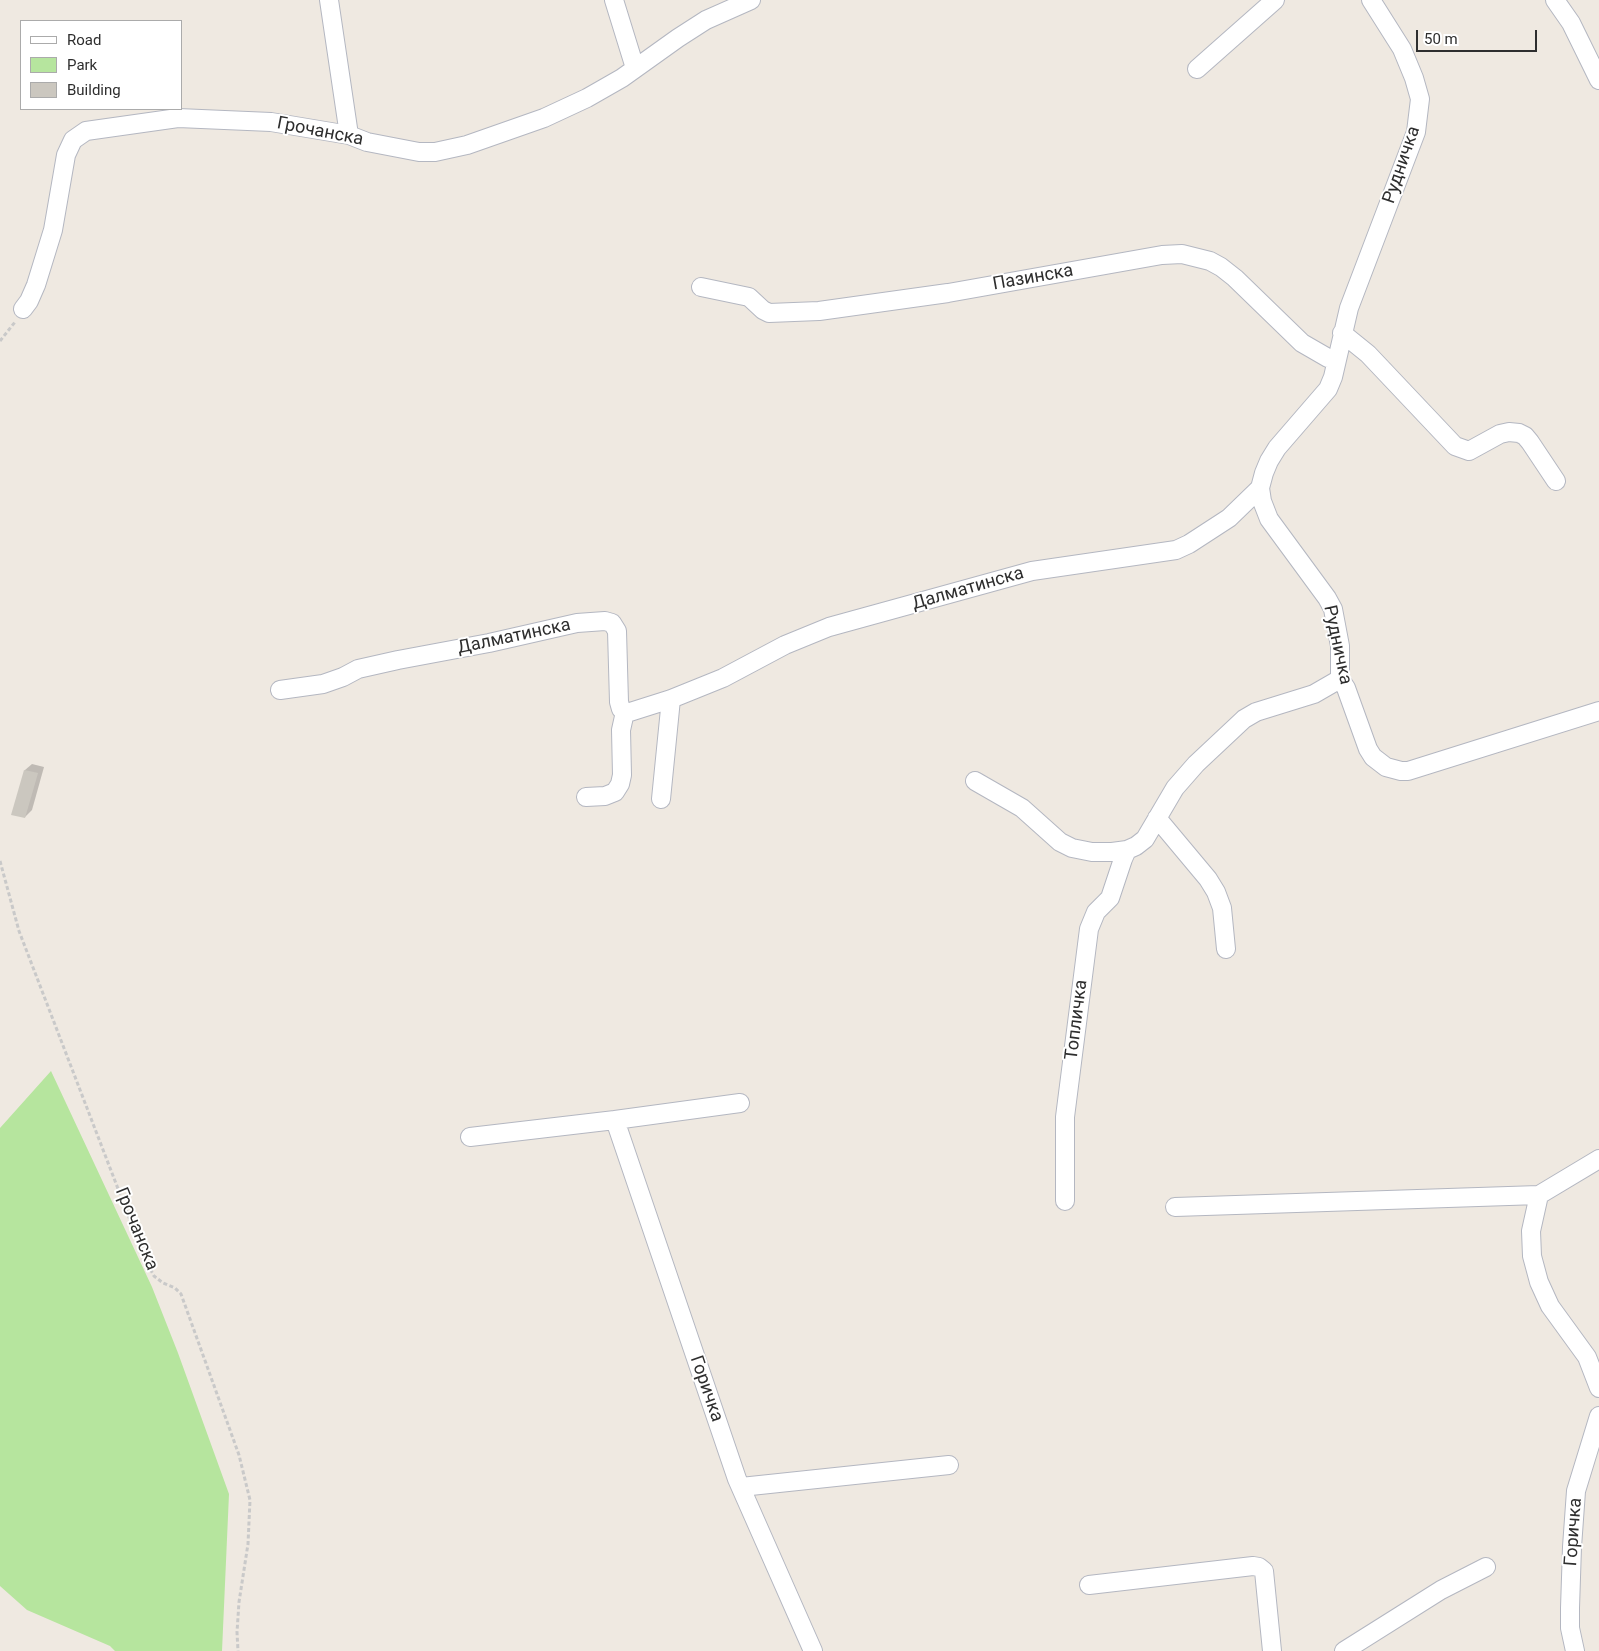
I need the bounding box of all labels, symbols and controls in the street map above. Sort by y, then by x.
legend [20,20,182,110]
scale bar [1419,20,1540,52]
text: 50 m [1424,30,1458,48]
text: Road [67,31,101,49]
text: Park [67,56,97,74]
text: Building [67,81,121,99]
street label: Грочанска [275,113,365,151]
street label: Рудничка [1379,123,1425,207]
street label: Пазинска [991,260,1075,296]
street label: Далматинска [910,563,1026,615]
street label: Рудничка [1318,603,1356,687]
street label: Далматинска [455,614,573,660]
street label: Топличка [1061,979,1093,1061]
street label: Грочанска [110,1184,162,1274]
street label: Горичка [685,1353,727,1425]
street label: Горичка [1561,1497,1587,1567]

